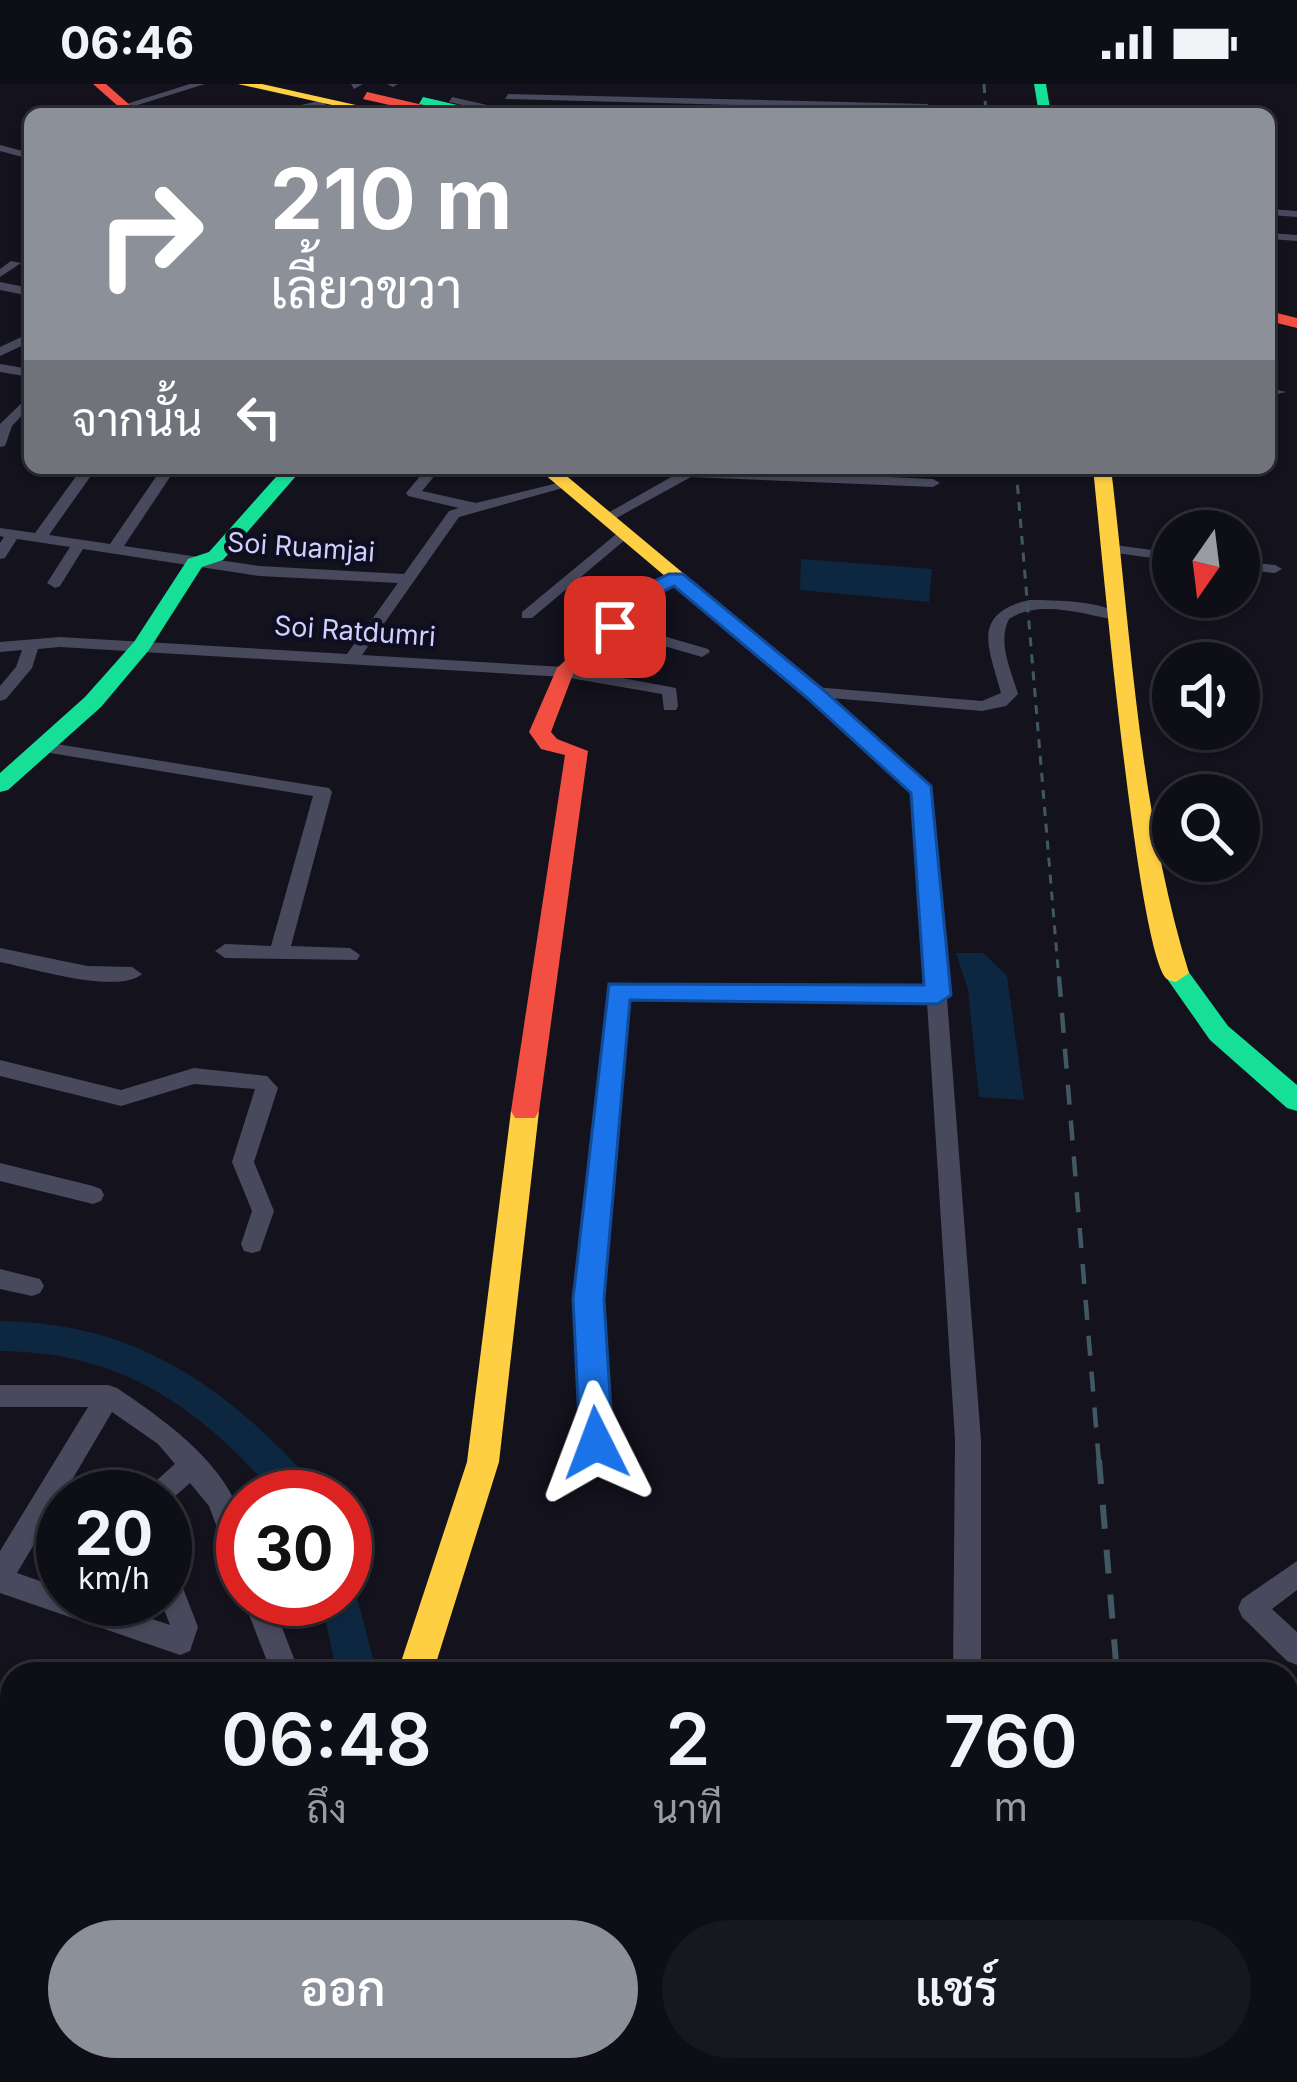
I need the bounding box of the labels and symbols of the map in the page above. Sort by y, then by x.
north arrow [1152,510,1260,618]
street label: Soi Ruamjai [226,525,376,569]
pin [564,576,666,678]
street label: Soi Ratdumri [273,609,437,653]
position arrow [533,1380,659,1506]
speed limit sign: 30 [216,1470,372,1626]

